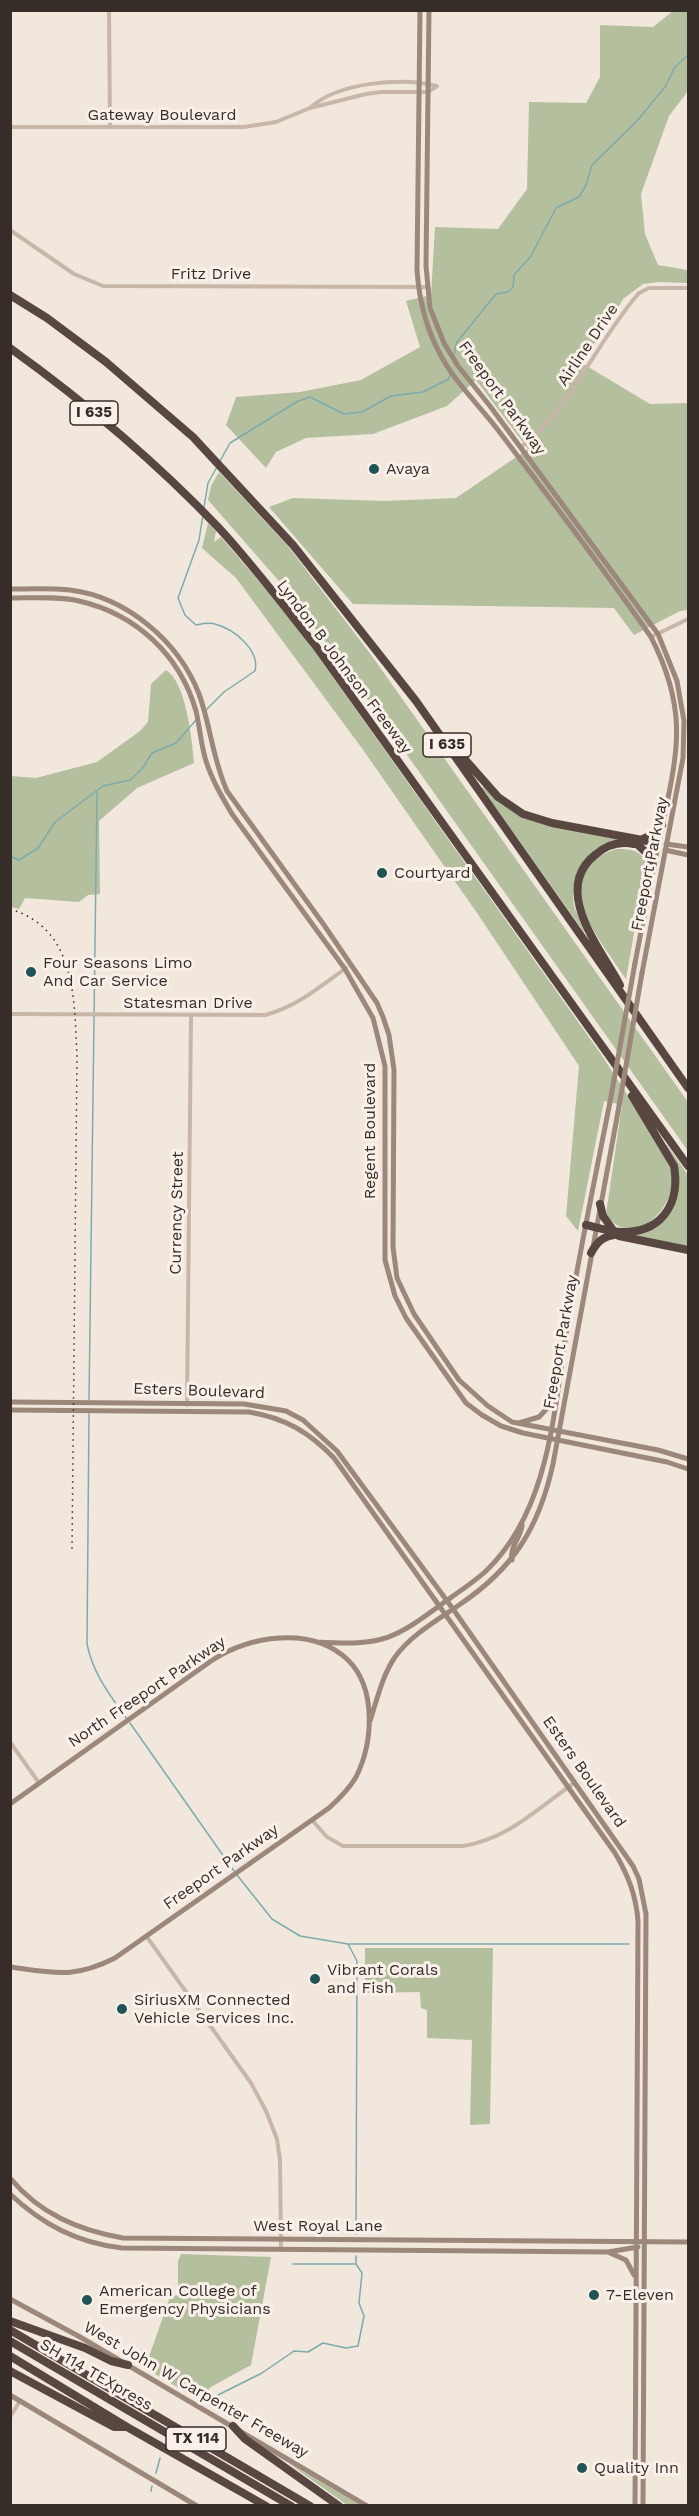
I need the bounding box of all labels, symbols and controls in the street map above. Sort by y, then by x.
street label: Gateway Boulevard [88,105,236,125]
street label: Fritz Drive [171,264,251,284]
street label: Airline Drive [554,300,622,390]
street label: Freeport Parkway [454,337,550,459]
road number: I 635 [70,401,118,425]
place label: Avaya [386,459,430,479]
marker: Avaya [367,462,381,476]
street label: Lyndon B Johnson Freeway [272,576,416,758]
road number: I 635 [423,733,471,757]
street label: Freeport Parkway [628,795,672,933]
place label: Courtyard [394,863,471,883]
marker: Courtyard [375,866,389,880]
place label: Four Seasons Limo And Car Service [43,953,192,991]
marker: Four Seasons Limo And Car Service [24,965,38,979]
street label: Statesman Drive [123,993,253,1013]
street label: Regent Boulevard [360,1063,380,1199]
street label: Currency Street [166,1151,188,1275]
street label: Freeport Parkway [540,1273,582,1411]
street label: Esters Boulevard [133,1379,265,1403]
street label: North Freeport Parkway [65,1632,229,1752]
street label: Esters Boulevard [538,1712,630,1832]
street label: Freeport Parkway [160,1820,282,1914]
place label: Vibrant Corals and Fish [327,1960,438,1998]
marker: Vibrant Corals and Fish [308,1972,322,1986]
place label: SiriusXM Connected Vehicle Services Inc. [134,1990,294,2028]
marker: SiriusXM Connected Vehicle Services Inc. [115,2002,129,2016]
street label: West Royal Lane [253,2216,383,2236]
place label: American College of Emergency Physicians [99,2281,271,2319]
place label: 7-Eleven [606,2285,674,2305]
marker: 7-Eleven [587,2288,601,2302]
marker: American College of Emergency Physicians [80,2293,94,2307]
street label: West John W Carpenter Freeway [80,2318,312,2462]
street label: SH 114 TEXpress [36,2335,156,2415]
road number: TX 114 [166,2427,226,2451]
place label: Quality Inn [594,2458,679,2478]
marker: Quality Inn [575,2461,589,2475]

